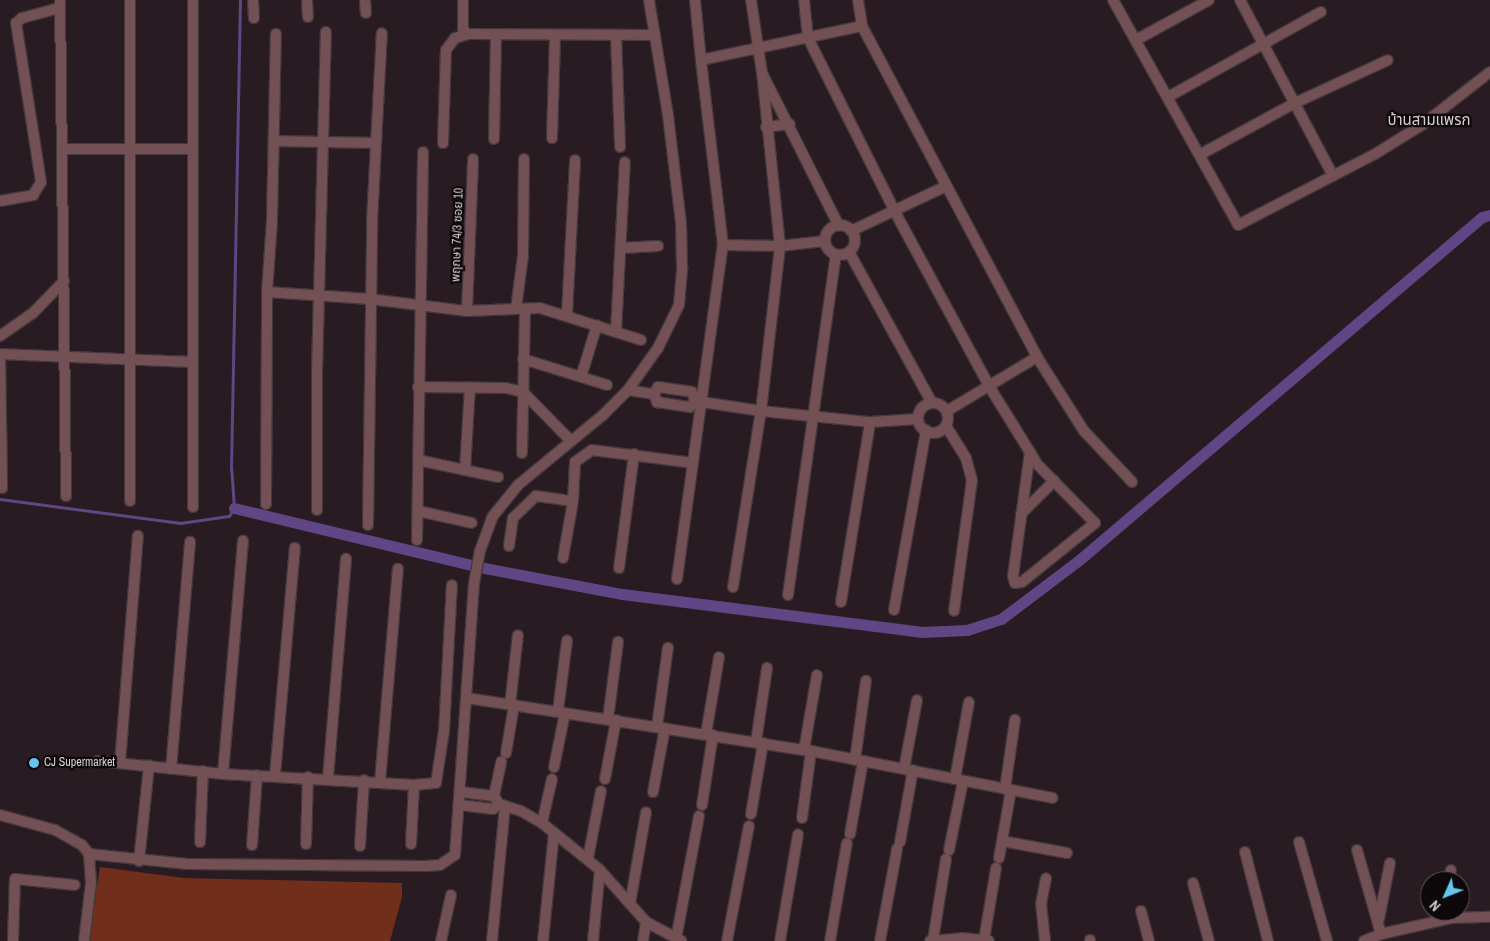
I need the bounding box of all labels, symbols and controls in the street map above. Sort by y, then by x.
district label: บ้านสามแพรก [1387,111,1471,129]
street label: พฤกษา 74/3 ซอย 10 [449,188,467,282]
place label: CJ Supermarket [44,756,115,770]
marker: CJ Supermarket [28,757,40,769]
north arrow [1420,871,1470,921]
text: N [1426,896,1444,915]

